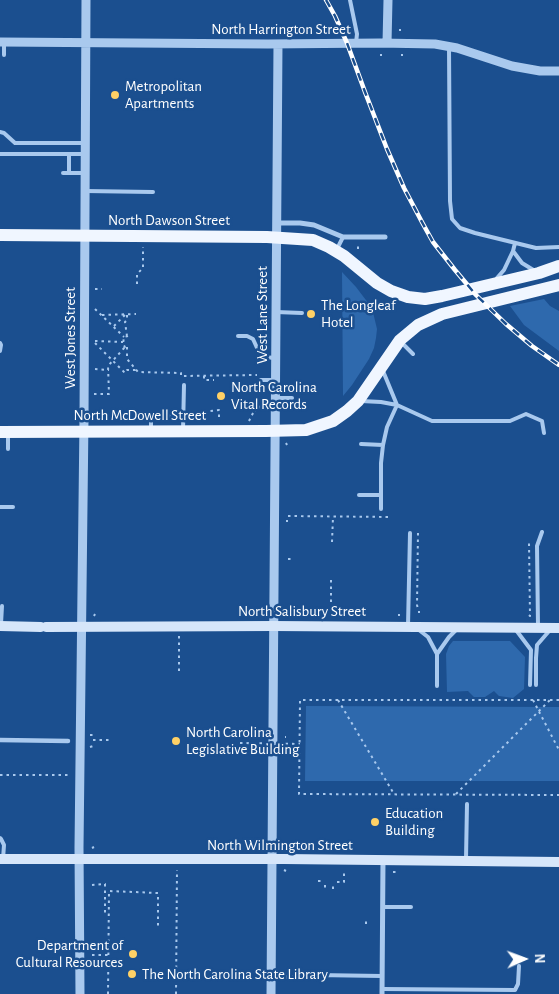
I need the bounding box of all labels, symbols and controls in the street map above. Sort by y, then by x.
street label: North Harrington Street [211,20,351,38]
place label: Metropolitan Apartments [125,77,202,112]
marker: Metropolitan Apartments [109,89,121,101]
street label: North Dawson Street [108,211,230,229]
street label: West Lane Street [253,266,271,364]
street label: West Jones Street [61,287,79,389]
place label: The Longleaf Hotel [321,296,396,331]
marker: The Longleaf Hotel [305,308,317,320]
place label: North Carolina Vital Records [231,378,317,413]
marker: North Carolina Vital Records [215,390,227,402]
street label: North McDowell Street [74,406,206,424]
street label: North Salisbury Street [238,602,366,620]
place label: North Carolina Legislative Building [186,723,299,758]
marker: North Carolina Legislative Building [170,735,182,747]
place label: Education Building [385,804,443,839]
marker: Education Building [369,816,381,828]
street label: North Wilmington Street [207,836,353,854]
north arrow [499,934,549,984]
place label: Department of Cultural Resources [16,936,123,971]
marker: Department of Cultural Resources [127,948,139,960]
text: N [532,953,546,964]
place label: The North Carolina State Library [142,965,328,983]
marker: The North Carolina State Library [126,968,138,980]

